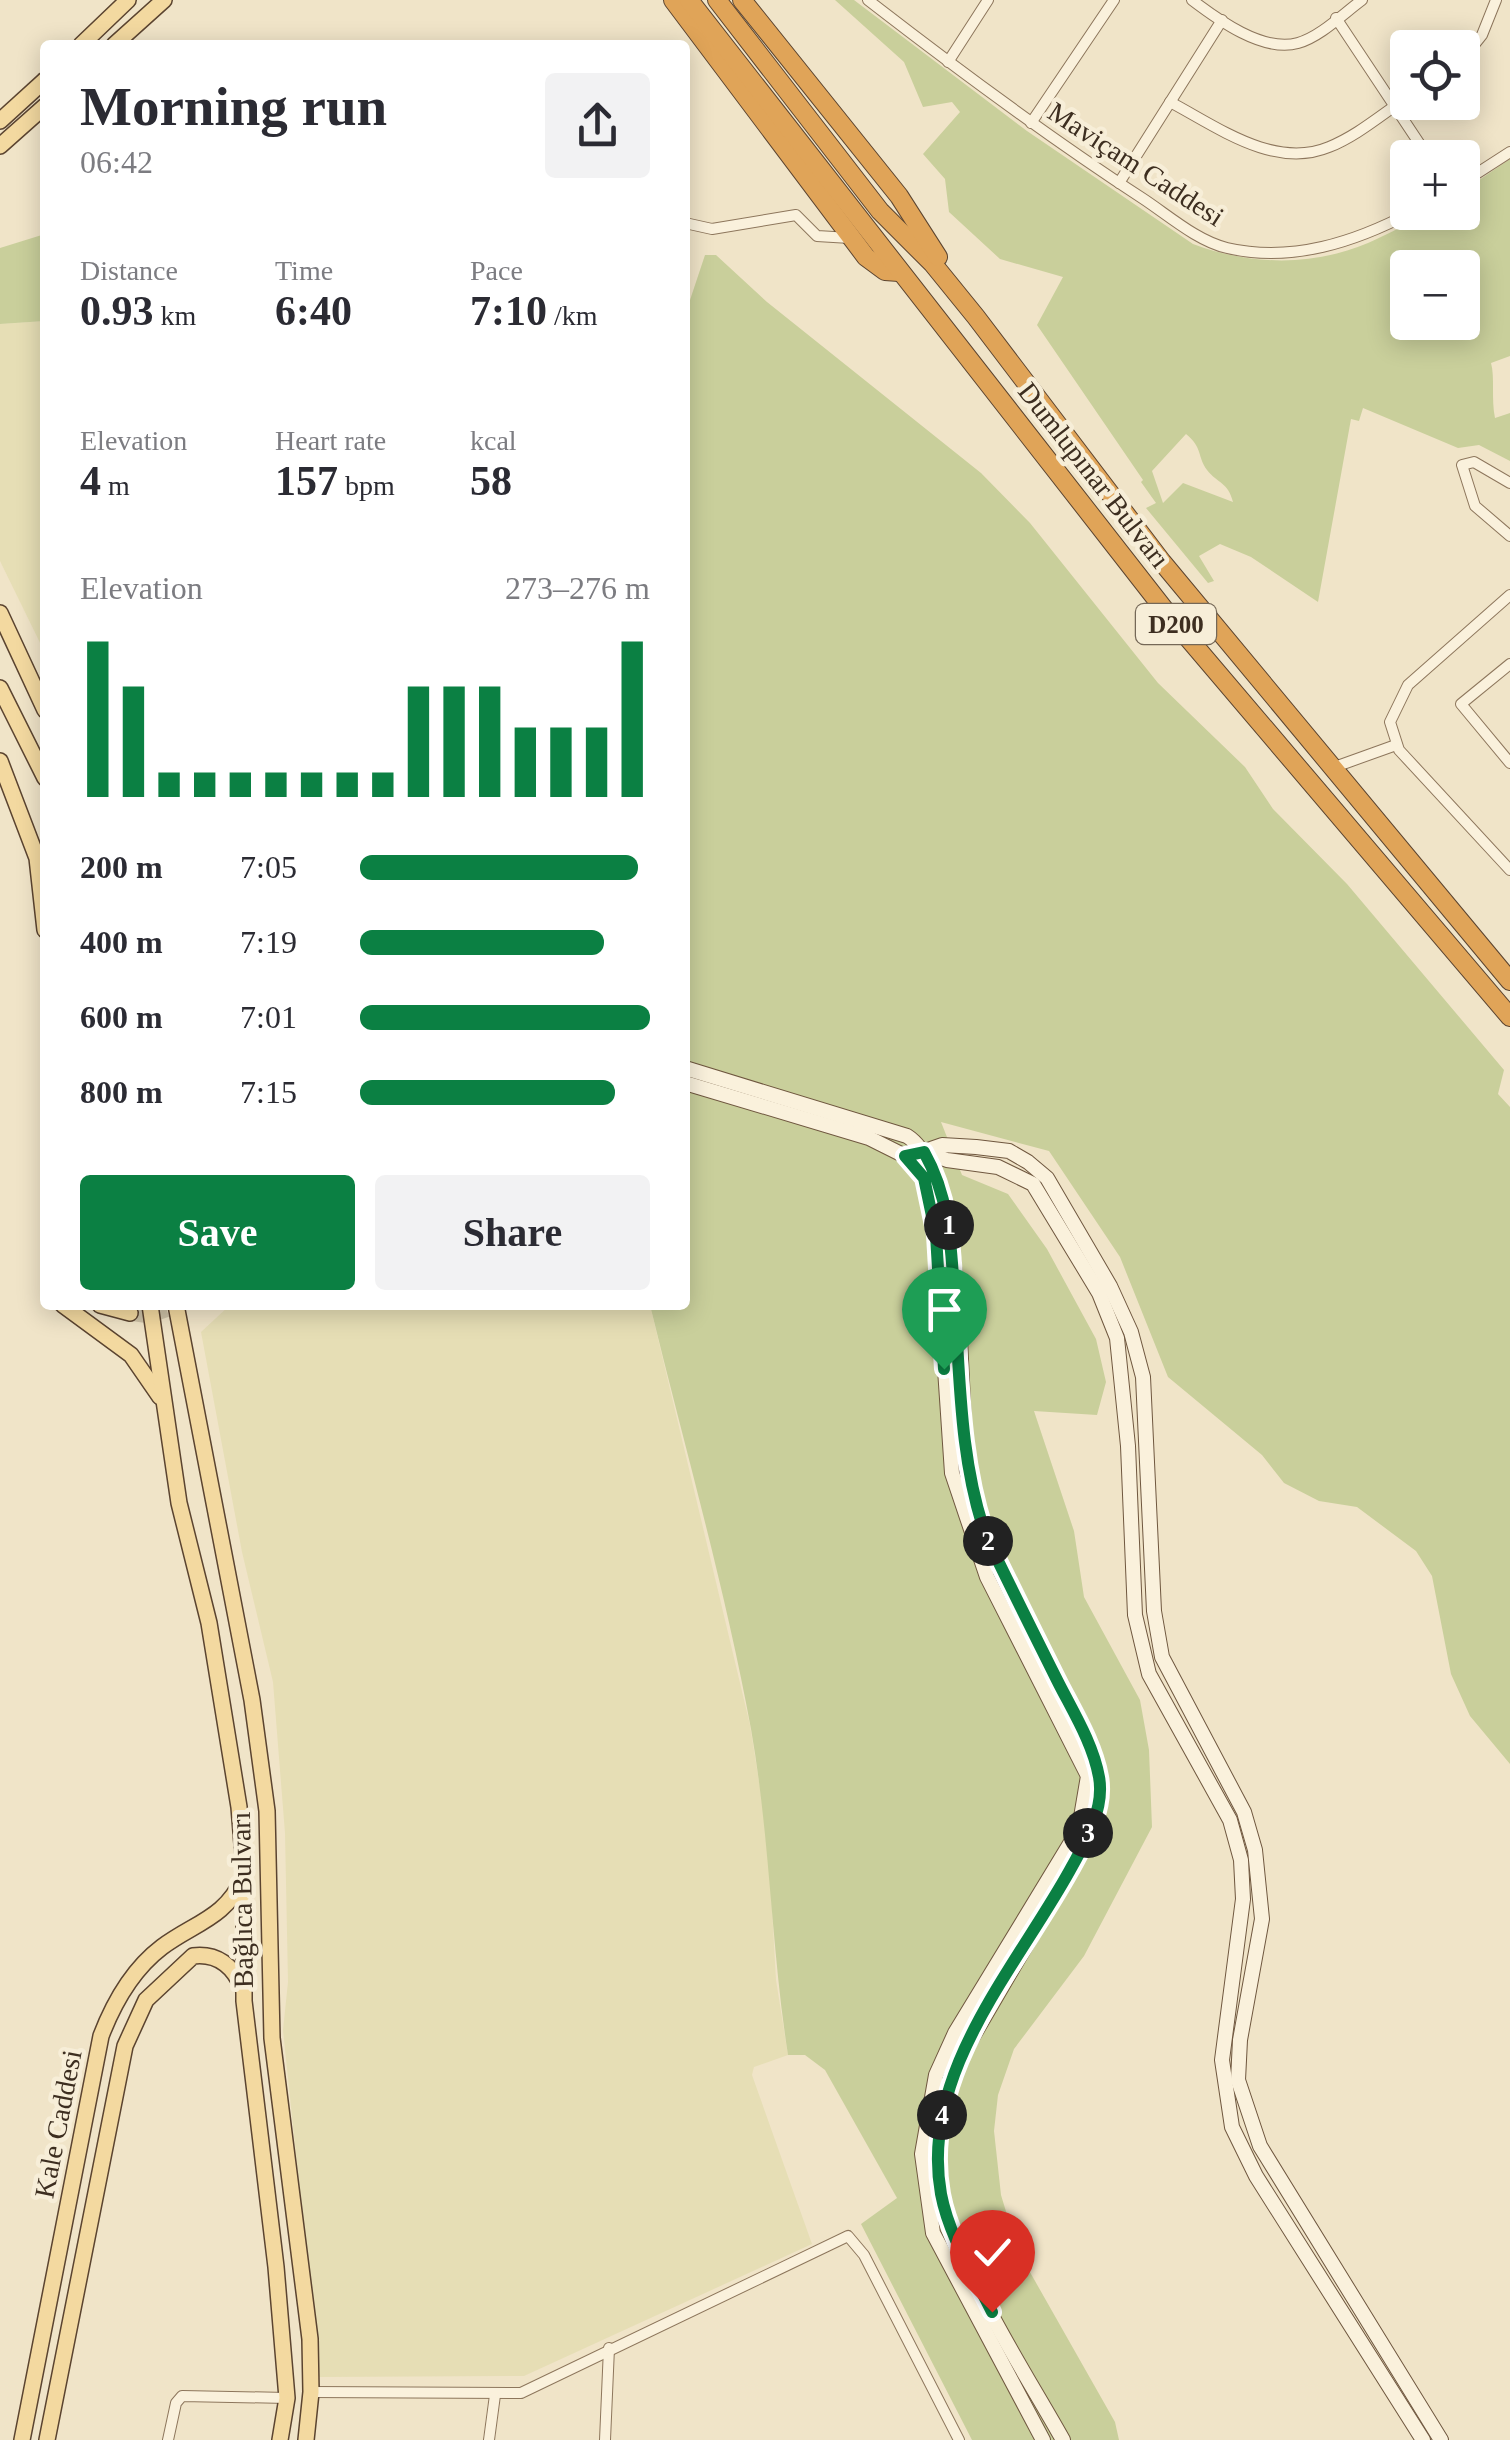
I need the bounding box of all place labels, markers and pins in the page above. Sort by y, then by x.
pin: 1 [924,1200,974,1250]
pin [902,1267,987,1370]
pin: 2 [963,1516,1013,1566]
pin: 3 [1063,1808,1113,1858]
pin: 4 [917,2090,967,2140]
pin [950,2210,1035,2313]

